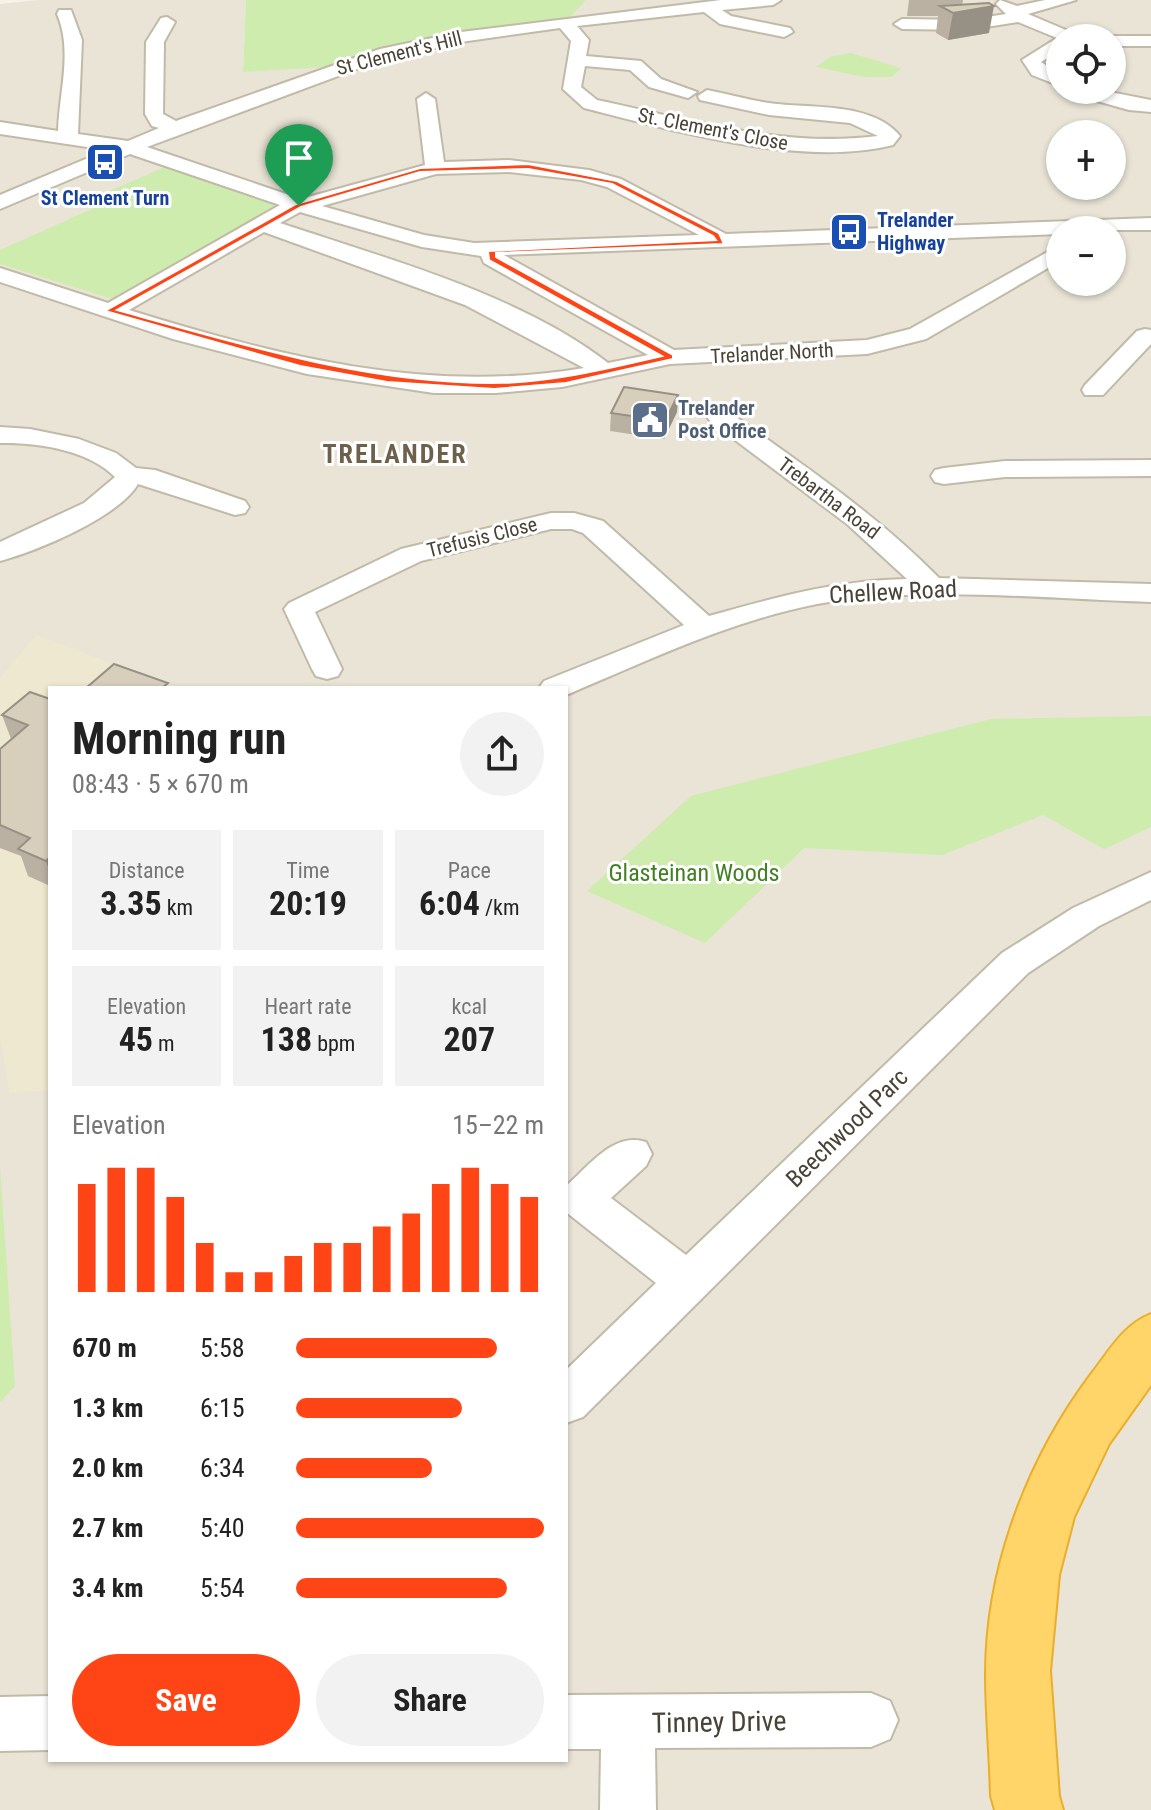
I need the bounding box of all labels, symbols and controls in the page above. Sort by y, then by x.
map controls [1046,24,1126,296]
button: locate [1046,24,1126,104]
street label: St Clement's Hill [334,26,464,80]
street label: St. Clement's Close [636,103,790,155]
button: + [1046,120,1126,200]
pin [265,124,333,206]
icon: arrive [277,136,321,180]
bus stop icon: St Clement Turn [84,141,126,183]
place label: St Clement Turn [41,186,169,210]
place label: Trelander Highway [877,208,954,255]
bus stop icon: Trelander Highway [828,211,870,253]
button: − [1046,216,1126,296]
street label: Trelander North [710,338,834,368]
place label: Trelander Post Office [678,396,766,443]
public building icon: Trelander Post Office [629,399,671,441]
district label: TRELANDER [322,439,468,469]
street label: Trebartha Road [774,452,884,544]
street label: Trefusis Close [424,512,540,562]
street label: Chellew Road [828,575,958,609]
button: share [460,712,544,796]
text: Morning run [72,713,286,765]
text: 08:43 · 5 × 670 m [72,769,249,799]
text: Distance [109,858,185,883]
text: Time [286,858,330,883]
text: Pace [448,858,491,883]
park label: Glasteinan Woods [608,859,780,887]
text: 3.35 [100,883,162,923]
text: 20:19 [269,883,347,923]
text: 6:04 [419,883,480,923]
text: km [162,895,193,920]
text: /km [480,895,520,920]
text: Elevation [107,994,186,1019]
text: Heart rate [265,994,351,1019]
text: kcal [452,994,487,1019]
text: 45 [119,1019,153,1059]
text: 138 [261,1019,312,1059]
text: 207 [444,1019,495,1059]
text: m [153,1031,175,1056]
text: bpm [312,1031,355,1056]
street label: Beechwood Parc [780,1063,914,1193]
text: Elevation [72,1110,166,1140]
text: 15–22 m [452,1110,544,1140]
text: 670 m [72,1333,137,1363]
text: 5:58 [200,1333,245,1363]
text: 1.3 km [72,1393,144,1423]
text: 6:15 [200,1393,245,1423]
text: 2.0 km [72,1453,144,1483]
text: 6:34 [200,1453,245,1483]
text: 2.7 km [72,1513,144,1543]
text: 5:40 [200,1513,245,1543]
text: 3.4 km [72,1573,144,1603]
text: 5:54 [200,1573,245,1603]
button: Save [72,1654,300,1746]
button: Share [316,1654,544,1746]
street label: Tinney Drive [651,1704,787,1740]

